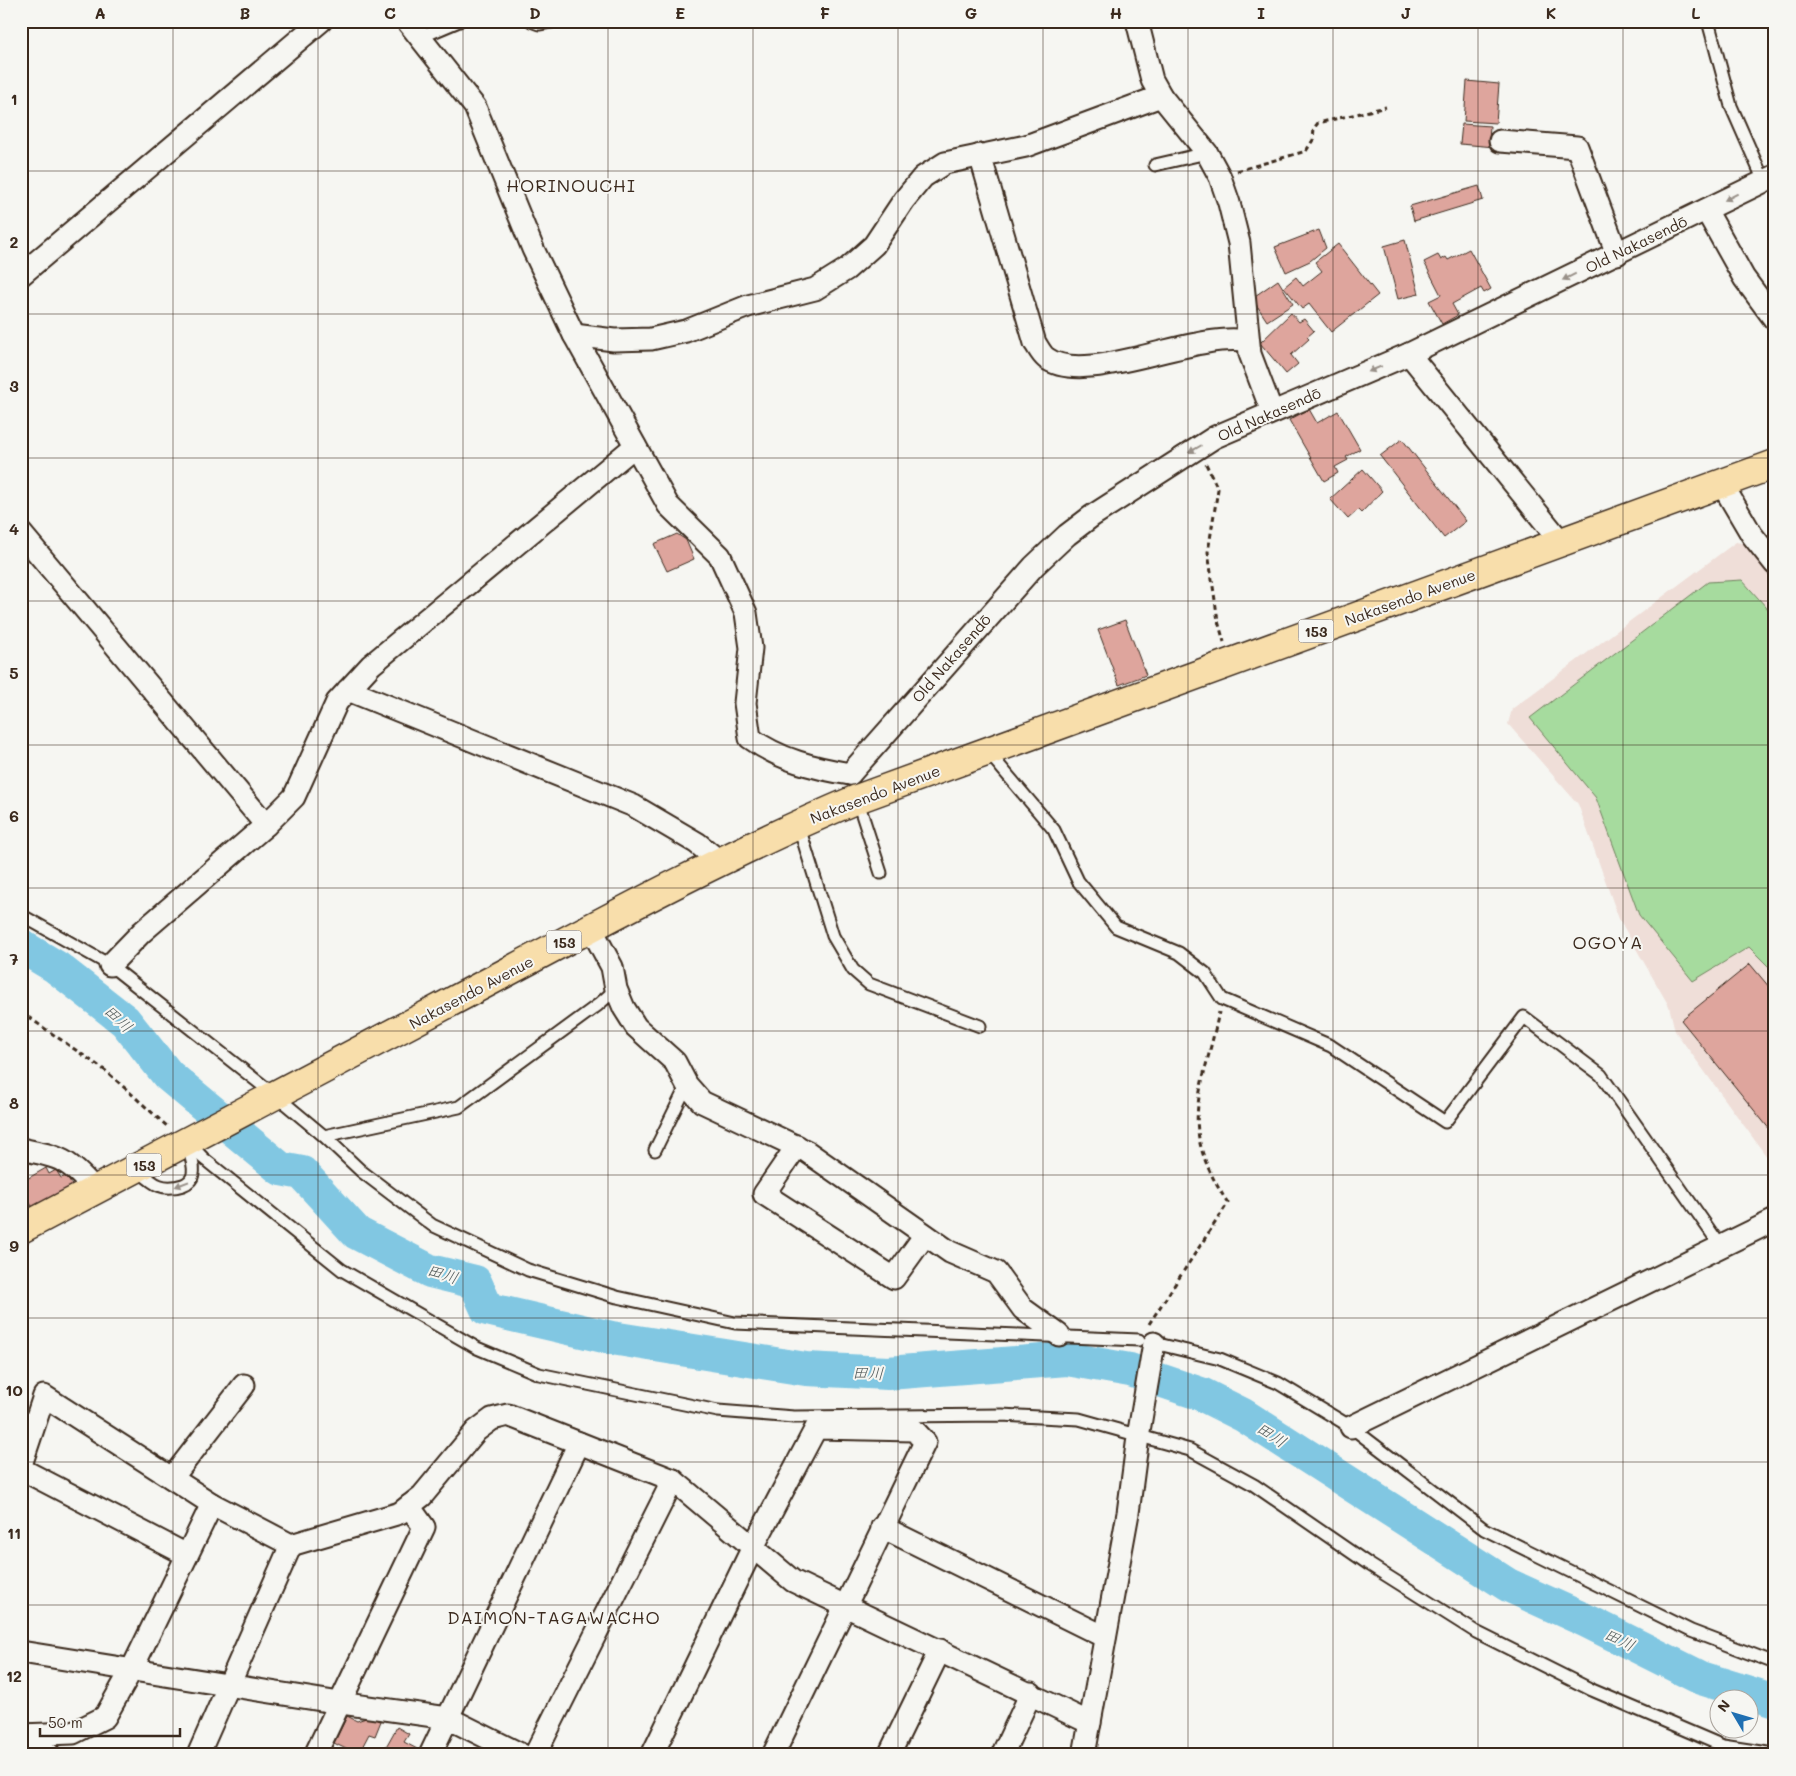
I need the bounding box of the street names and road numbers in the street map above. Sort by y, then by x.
street label: Old Nakasendō [1582,211,1690,277]
street label: Old Nakasendō [1214,382,1324,446]
street label: Nakasendo Avenue [1342,564,1478,630]
street label: Old Nakasendō [907,609,995,706]
road number: 153 [1298,620,1334,642]
street label: Nakasendo Avenue [807,760,943,828]
road number: 153 [546,930,582,954]
street label: Nakasendo Avenue [406,951,536,1033]
road number: 153 [126,1154,162,1176]

